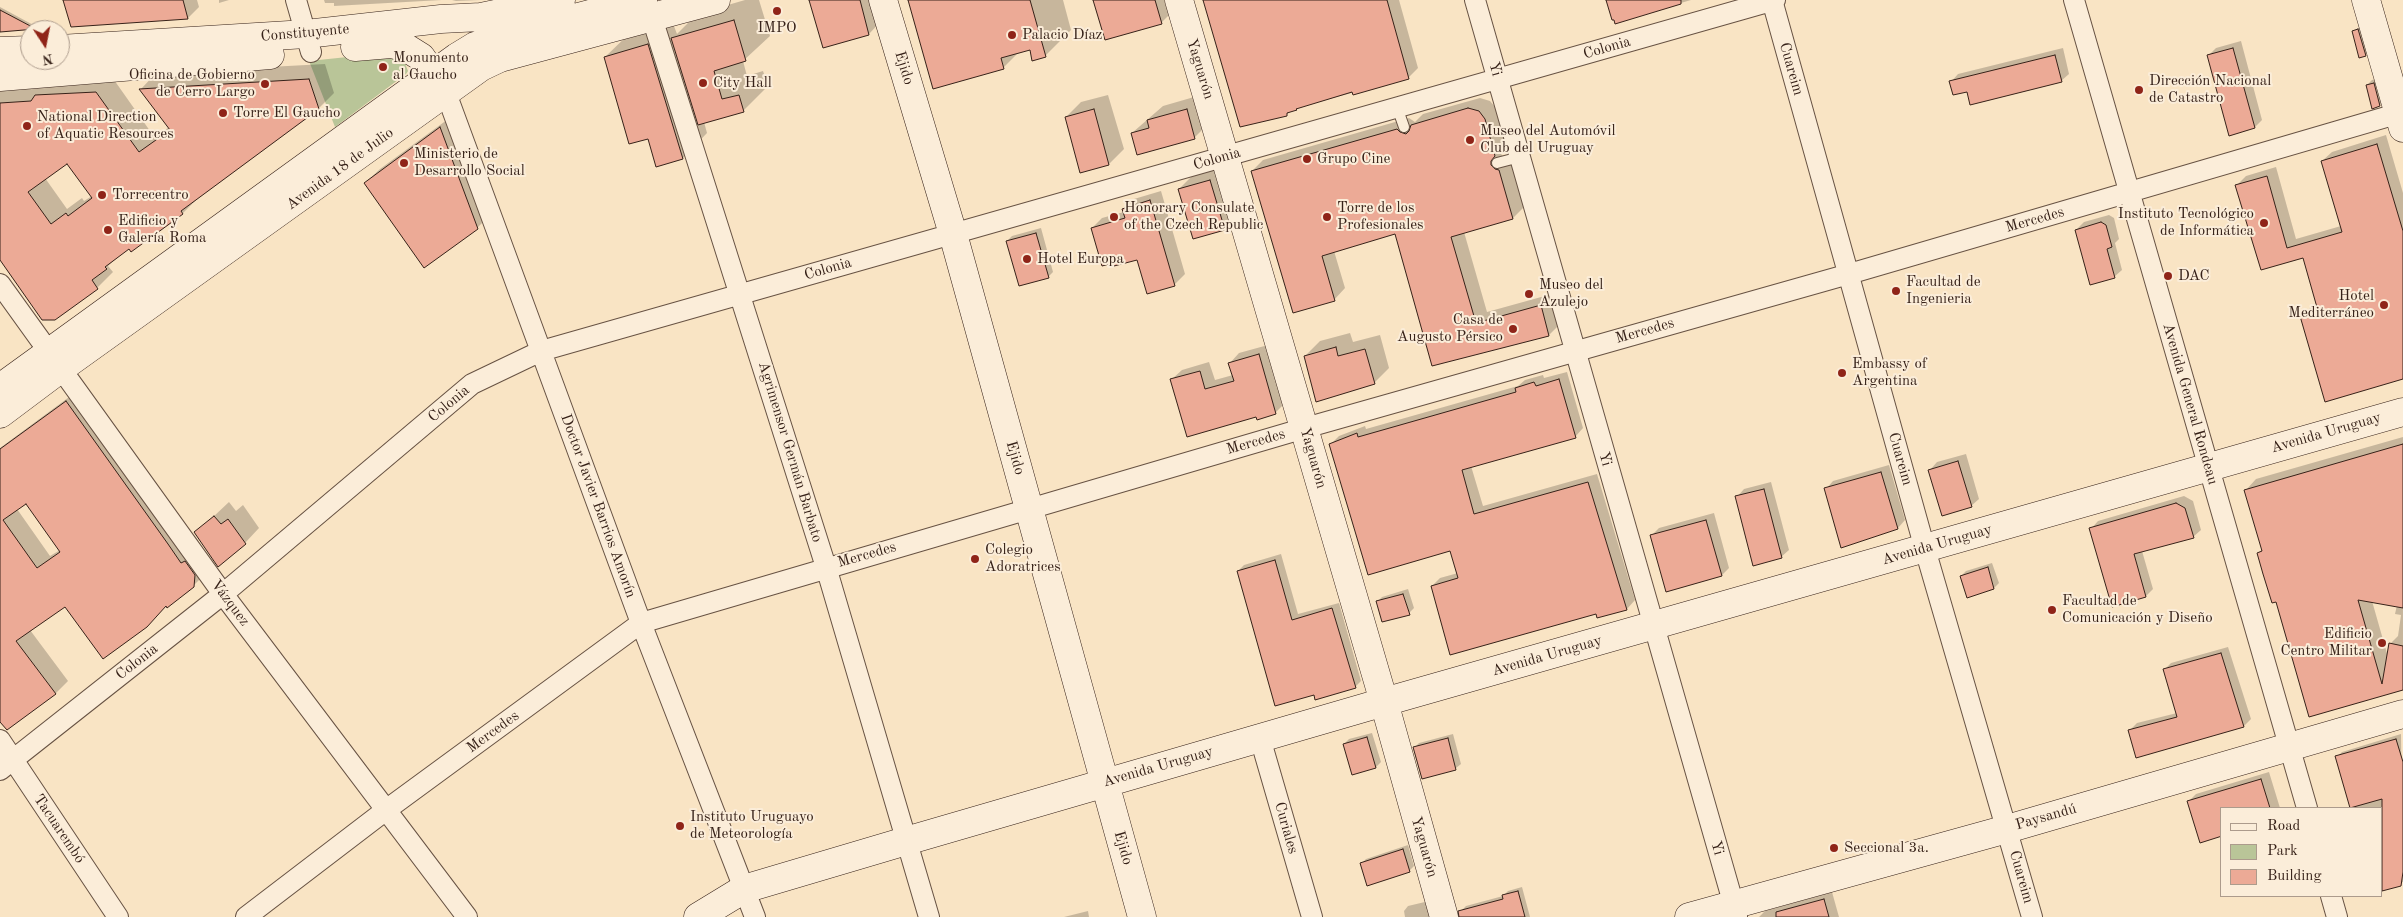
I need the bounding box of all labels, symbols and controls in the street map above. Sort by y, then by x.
marker: IMPO [771,5,783,17]
place label: IMPO [757,19,797,37]
north arrow [20,20,70,70]
street label: Constituyente [260,20,350,46]
place label: Palacio Díaz [1022,26,1102,44]
marker: Palacio Díaz [1006,29,1018,41]
street label: Colonia [1581,33,1633,63]
street label: Yaguarón [1182,36,1218,102]
street label: Cuareim [1775,40,1807,98]
place label: Monumento al Gaucho [393,49,469,84]
street label: Ejido [890,49,918,87]
text: N [41,51,54,67]
street label: Yi [1484,60,1506,78]
marker: Monumento al Gaucho [377,61,389,73]
place label: Oficina de Gobierno de Cerro Largo [129,66,255,101]
place label: Dirección Nacional de Catastro [2149,72,2271,107]
place label: City Hall [713,74,772,92]
marker: City Hall [697,77,709,89]
marker: Oficina de Gobierno de Cerro Largo [259,78,271,90]
marker: Dirección Nacional de Catastro [2133,84,2145,96]
place label: Torre El Gaucho [233,104,340,122]
marker: Torre El Gaucho [217,107,229,119]
place label: National Direction of Aquatic Resources [37,108,174,143]
marker: National Direction of Aquatic Resources [21,120,33,132]
place label: Museo del Automóvil Club del Uruguay [1480,122,1616,157]
street label: Avenida 18 de Julio [283,124,397,214]
marker: Museo del Automóvil Club del Uruguay [1464,134,1476,146]
street label: Colonia [1191,144,1243,174]
place label: Ministerio de Desarrollo Social [414,145,525,180]
place label: Grupo Cine [1317,150,1390,168]
marker: Grupo Cine [1301,153,1313,165]
marker: Ministerio de Desarrollo Social [398,157,410,169]
place label: Torrecentro [112,186,189,204]
marker: Torrecentro [96,189,108,201]
place label: Honorary Consulate of the Czech Republic [1124,199,1263,234]
place label: Torre de los Profesionales [1337,199,1424,234]
street label: Mercedes [2004,203,2066,237]
place label: Instituto Tecnológico de Informática [2118,205,2254,240]
marker: Honorary Consulate of the Czech Republic [1108,211,1120,223]
marker: Torre de los Profesionales [1321,211,1333,223]
place label: Edificio y Galería Roma [118,212,206,247]
marker: Instituto Tecnológico de Informática [2258,217,2270,229]
marker: Edificio y Galería Roma [102,224,114,236]
place label: Hotel Europa [1037,250,1124,268]
marker: Hotel Europa [1021,253,1033,265]
street label: Colonia [802,254,854,284]
place label: DAC [2178,267,2210,285]
marker: DAC [2162,270,2174,282]
place label: Facultad de Ingenieria [1906,273,1981,308]
place label: Museo del Azulejo [1539,276,1603,311]
marker: Facultad de Ingenieria [1890,285,1902,297]
place label: Hotel Mediterráneo [2288,287,2374,322]
marker: Museo del Azulejo [1523,288,1535,300]
marker: Hotel Mediterráneo [2378,299,2390,311]
place label: Casa de Augusto Pérsico [1397,311,1503,346]
street label: Mercedes [1614,314,1676,348]
street label: Avenida General Rondeau [2158,321,2222,487]
marker: Casa de Augusto Pérsico [1507,323,1519,335]
place label: Embassy of Argentina [1852,355,1927,390]
street label: Agrimensor Germán Barbato [754,359,826,545]
marker: Embassy of Argentina [1836,367,1848,379]
street label: Colonia [425,382,473,426]
street label: Avenida Uruguay [2269,409,2383,457]
street label: Doctor Javier Barrios Amorín [556,412,640,600]
street label: Mercedes [1225,425,1287,459]
street label: Yaguarón [1296,425,1330,491]
street label: Cuareim [1884,430,1916,488]
street label: Ejido [1002,439,1028,477]
street label: Yi [1594,450,1616,468]
street label: Avenida Uruguay [1880,521,1994,569]
street label: Mercedes [836,538,898,572]
place label: Colegio Adoratrices [985,541,1061,576]
marker: Colegio Adoratrices [969,553,981,565]
street label: Vázquez [207,576,253,630]
place label: Facultad de Comunicación y Diseño [2062,592,2213,627]
marker: Facultad de Comunicación y Diseño [2046,604,2058,616]
place label: Edificio Centro Militar [2280,625,2372,660]
street label: Avenida Uruguay [1490,632,1604,680]
marker: Edificio Centro Militar [2376,637,2388,649]
street label: Colonia [112,640,162,684]
street label: Mercedes [463,707,523,757]
street label: Avenida Uruguay [1101,743,1215,791]
street label: Tacuarembó [29,791,89,867]
street label: Curiales [1270,800,1302,856]
street label: Paysandú [2013,800,2079,834]
legend [2220,807,2383,897]
place label: Instituto Uruguayo de Meteorología [690,808,814,843]
street label: Yaguarón [1407,814,1441,880]
text: Road [2267,819,2300,834]
marker: Instituto Uruguayo de Meteorología [674,820,686,832]
street label: Ejido [1110,829,1136,867]
street label: Yi [1706,839,1728,857]
place label: Seccional 3a. [1844,839,1929,857]
marker: Seccional 3a. [1828,842,1840,854]
text: Park [2267,844,2298,859]
street label: Cuareim [2005,848,2037,906]
text: Building [2267,869,2322,884]

